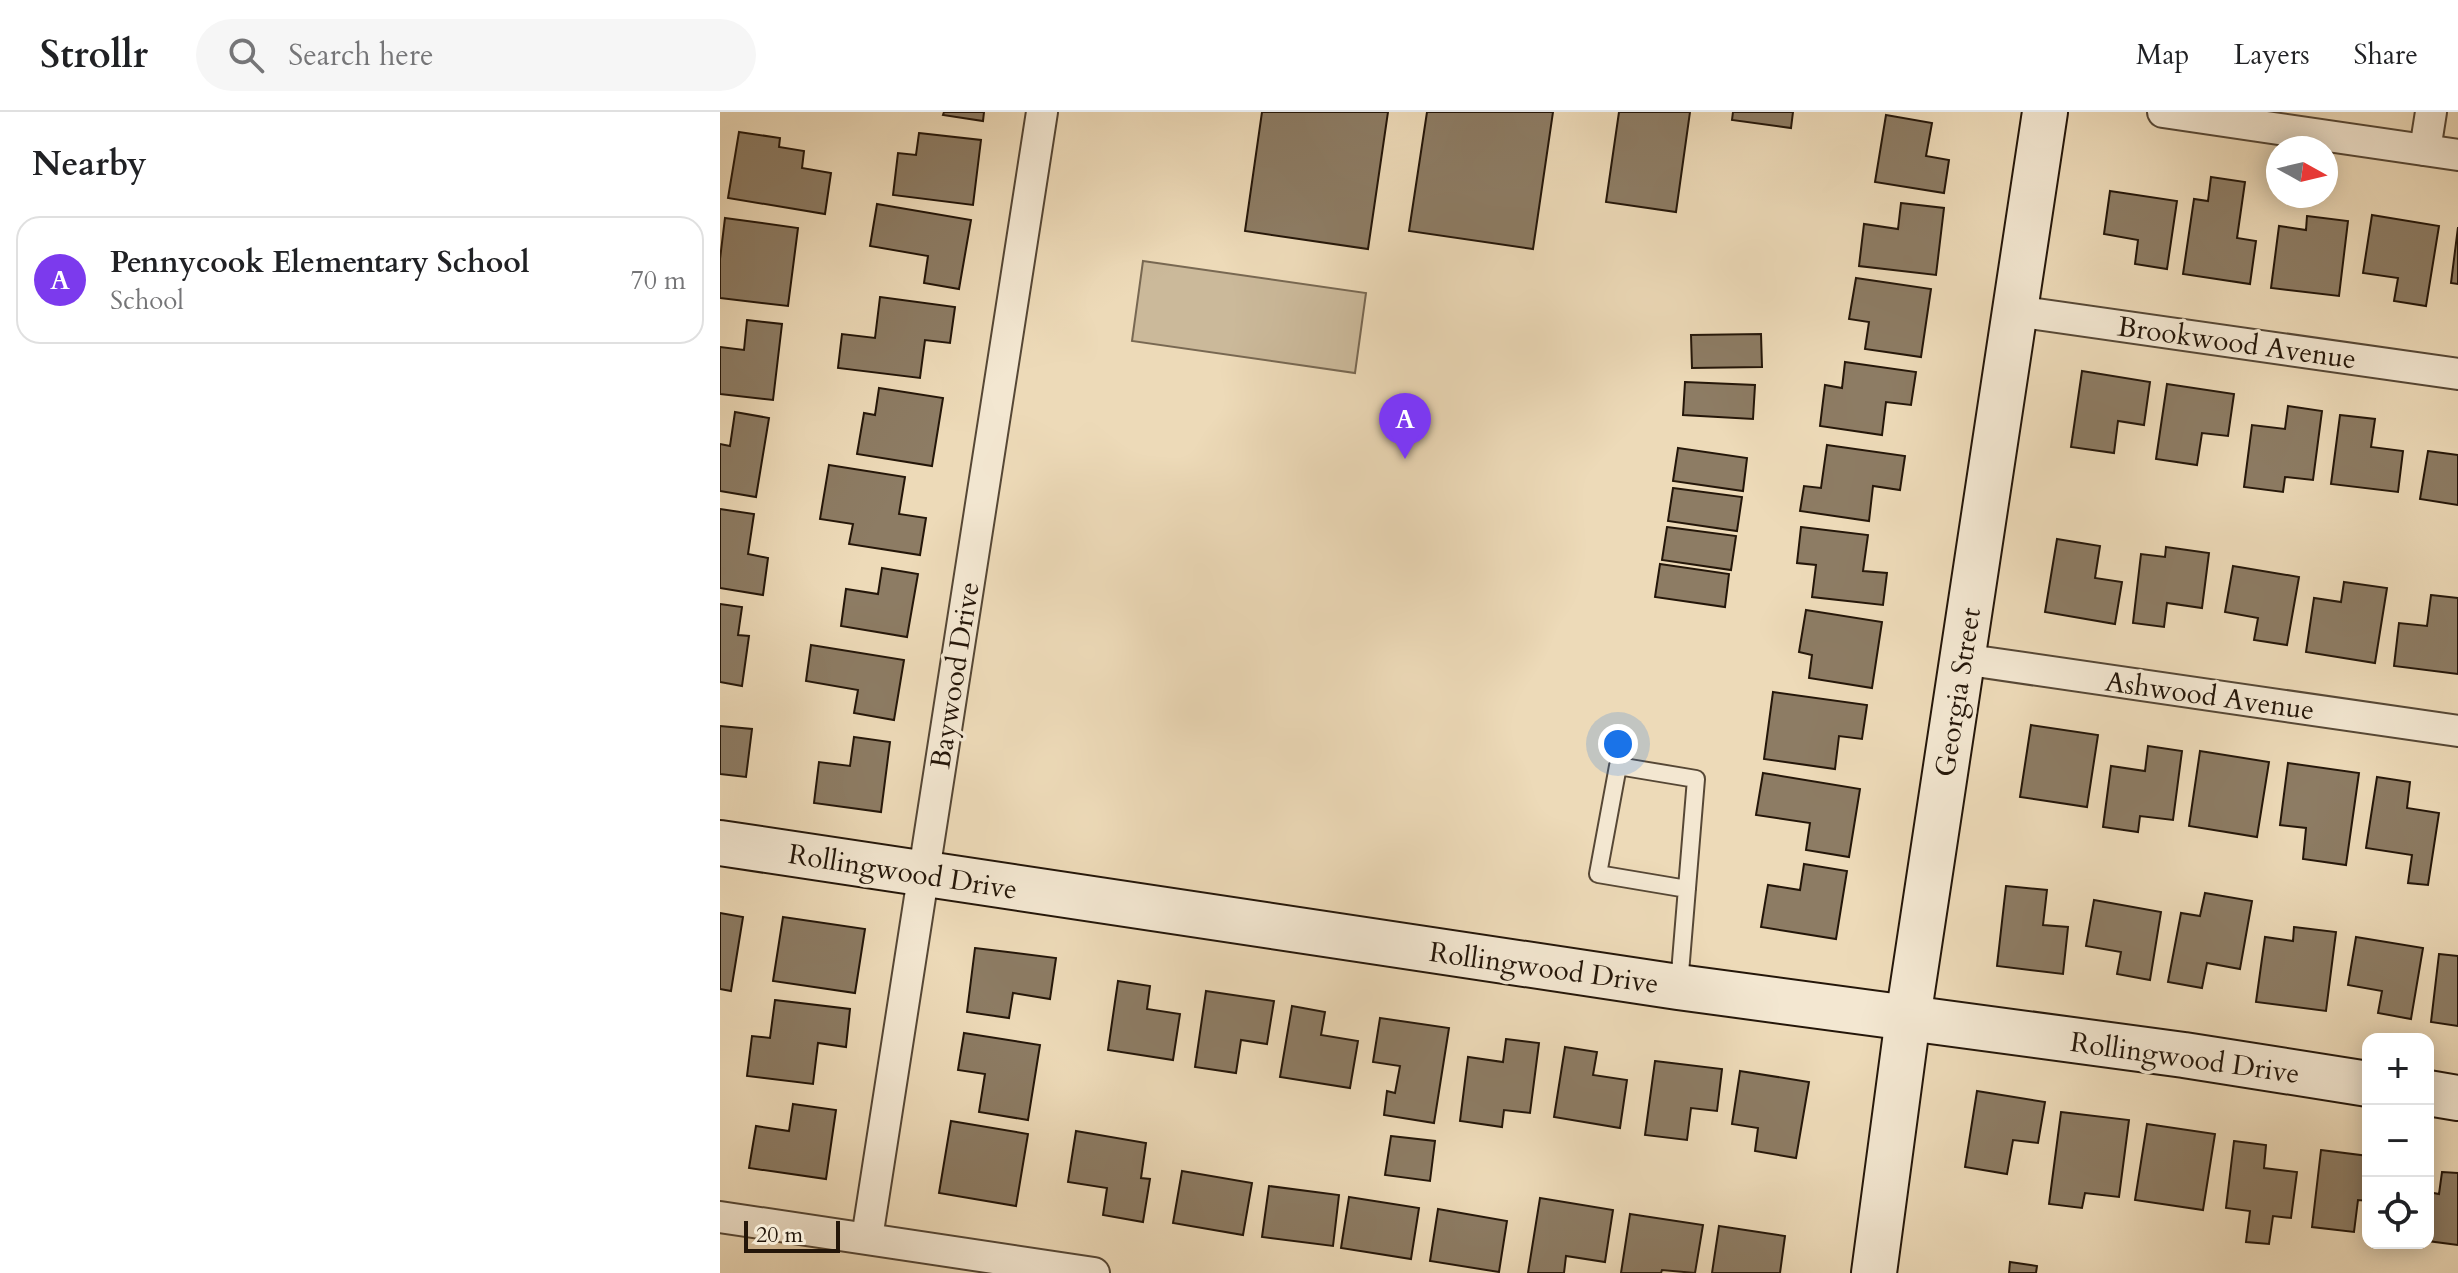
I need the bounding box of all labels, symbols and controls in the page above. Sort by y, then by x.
search box [196,19,756,91]
text: Strollr [40,29,148,81]
icon: search [224,33,268,77]
text: Search here [288,35,434,76]
text: Map [2136,36,2189,74]
text: Layers [2233,36,2310,74]
text: Share [2354,36,2418,74]
north arrow [2266,136,2338,208]
text: Nearby [32,141,147,187]
text: Pennycook Elementary School [110,242,530,283]
text: A [50,263,70,298]
text: 70 m [630,263,686,298]
text: School [110,283,184,318]
street label: Brookwood Avenue [2115,307,2359,379]
pin: A [1379,393,1431,459]
street label: Baywood Drive [921,579,989,771]
street label: Georgia Street [1926,605,1990,779]
street label: Ashwood Avenue [2103,663,2317,729]
your location [1598,724,1638,764]
street label: Rollingwood Drive [786,835,1020,909]
street label: Rollingwood Drive [1427,933,1661,1003]
street label: Rollingwood Drive [2068,1023,2302,1093]
map controls [2362,1033,2434,1249]
button: + [2362,1033,2434,1105]
button: − [2362,1105,2434,1177]
button: locate [2362,1177,2434,1249]
scale bar [744,1217,840,1253]
text: 20 m [756,1220,803,1250]

